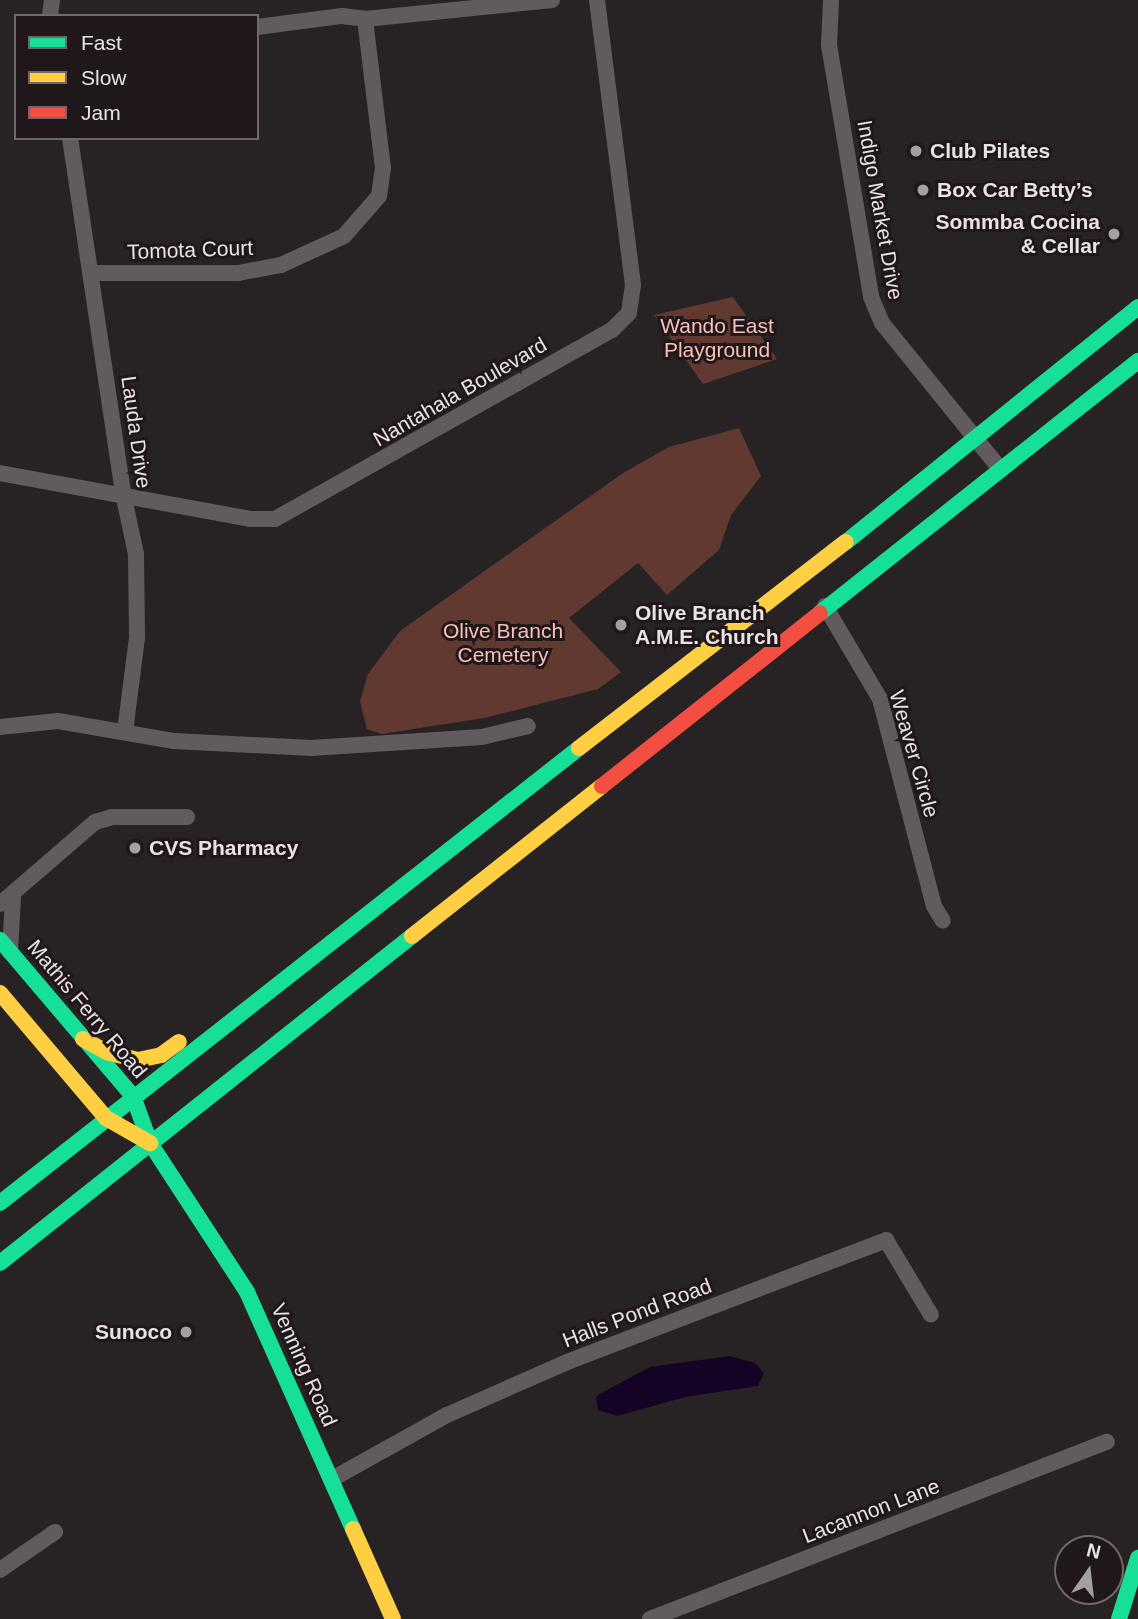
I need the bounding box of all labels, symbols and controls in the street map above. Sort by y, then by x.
legend [14,14,259,140]
text: Fast [81,31,122,54]
text: Slow [81,66,127,89]
text: Jam [81,101,121,124]
street label: Indigo Market Drive [852,118,908,302]
place label: Club Pilates [930,138,1050,164]
marker: Club Pilates [908,143,924,159]
place label: Box Car Betty’s [937,177,1093,203]
marker: Box Car Betty’s [915,182,931,198]
place label: Sommba Cocina & Cellar [935,209,1100,259]
marker: Sommba Cocina & Cellar [1106,226,1122,242]
street label: Tomota Court [127,235,253,265]
park label: Wando East Playground [660,313,774,363]
street label: Nantahala Boulevard [369,332,551,452]
street label: Lauda Drive [116,374,156,490]
place label: Olive Branch A.M.E. Church [635,600,779,650]
marker: Olive Branch A.M.E. Church [613,617,629,633]
park label: Olive Branch Cemetery [443,618,563,668]
street label: Weaver Circle [884,687,944,821]
place label: CVS Pharmacy [149,835,298,861]
marker: CVS Pharmacy [127,840,143,856]
street label: Mathis Ferry Road [22,935,152,1083]
street label: Halls Pond Road [559,1273,715,1353]
street label: Venning Road [266,1300,342,1430]
place label: Sunoco [95,1319,172,1345]
marker: Sunoco [178,1324,194,1340]
street label: Lacannon Lane [799,1473,943,1549]
north arrow [1054,1535,1124,1605]
text: N [1085,1539,1103,1563]

